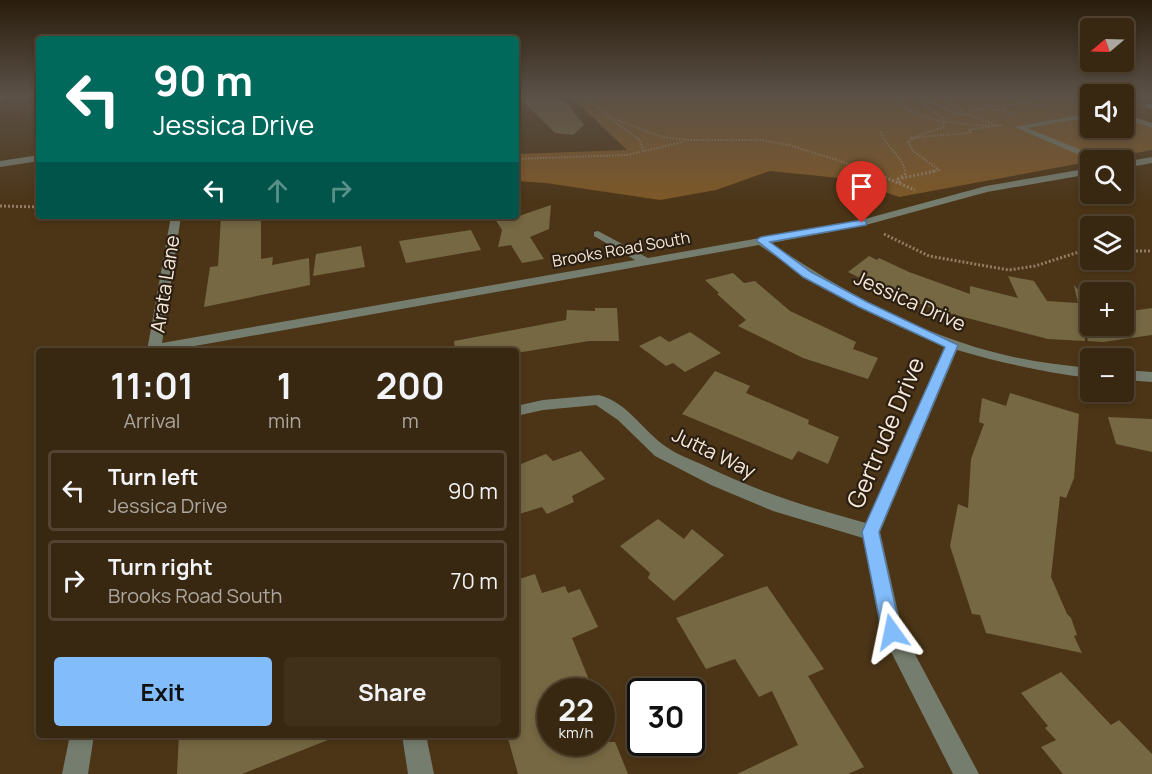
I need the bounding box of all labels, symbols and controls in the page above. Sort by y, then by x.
north arrow [1080,18,1134,72]
map controls [1080,18,1134,402]
text: 90 m [153,51,253,109]
icon: left [54,60,132,138]
button: sound [1080,84,1134,138]
text: Jessica Drive [153,106,314,143]
button: search [1080,150,1134,204]
pin [836,161,887,223]
icon: arrive [845,170,878,203]
icon: left [198,174,231,207]
icon: ahead [261,174,294,207]
icon: right [324,174,357,207]
button: layers [1080,216,1134,270]
street label: Brooks Road South [550,226,692,272]
street label: Arata Lane [143,233,186,335]
street label: Jessica Drive [850,264,970,337]
button: + [1080,282,1134,336]
button: − [1080,348,1134,402]
street label: Gertrude Drive [838,352,931,513]
text: 11:01 [110,361,194,410]
text: 1 [277,361,293,410]
text: 200 [376,361,445,410]
text: Arrival [123,407,181,434]
text: min [268,407,302,434]
text: m [402,407,419,434]
street label: Jutta Way [668,421,761,485]
text: Turn left [108,462,198,492]
icon: left [57,474,90,507]
text: 90 m [448,476,498,506]
text: Jessica Drive [108,492,228,519]
text: Turn right [108,552,213,582]
icon: right [57,564,90,597]
text: 70 m [450,566,498,596]
text: Brooks Road South [108,582,282,609]
position arrow [860,600,924,664]
button: Exit [54,657,272,726]
button: Share [284,657,501,726]
speed limit sign: 30 [627,678,705,756]
text: 22 [558,689,594,730]
text: km/h [559,722,593,743]

